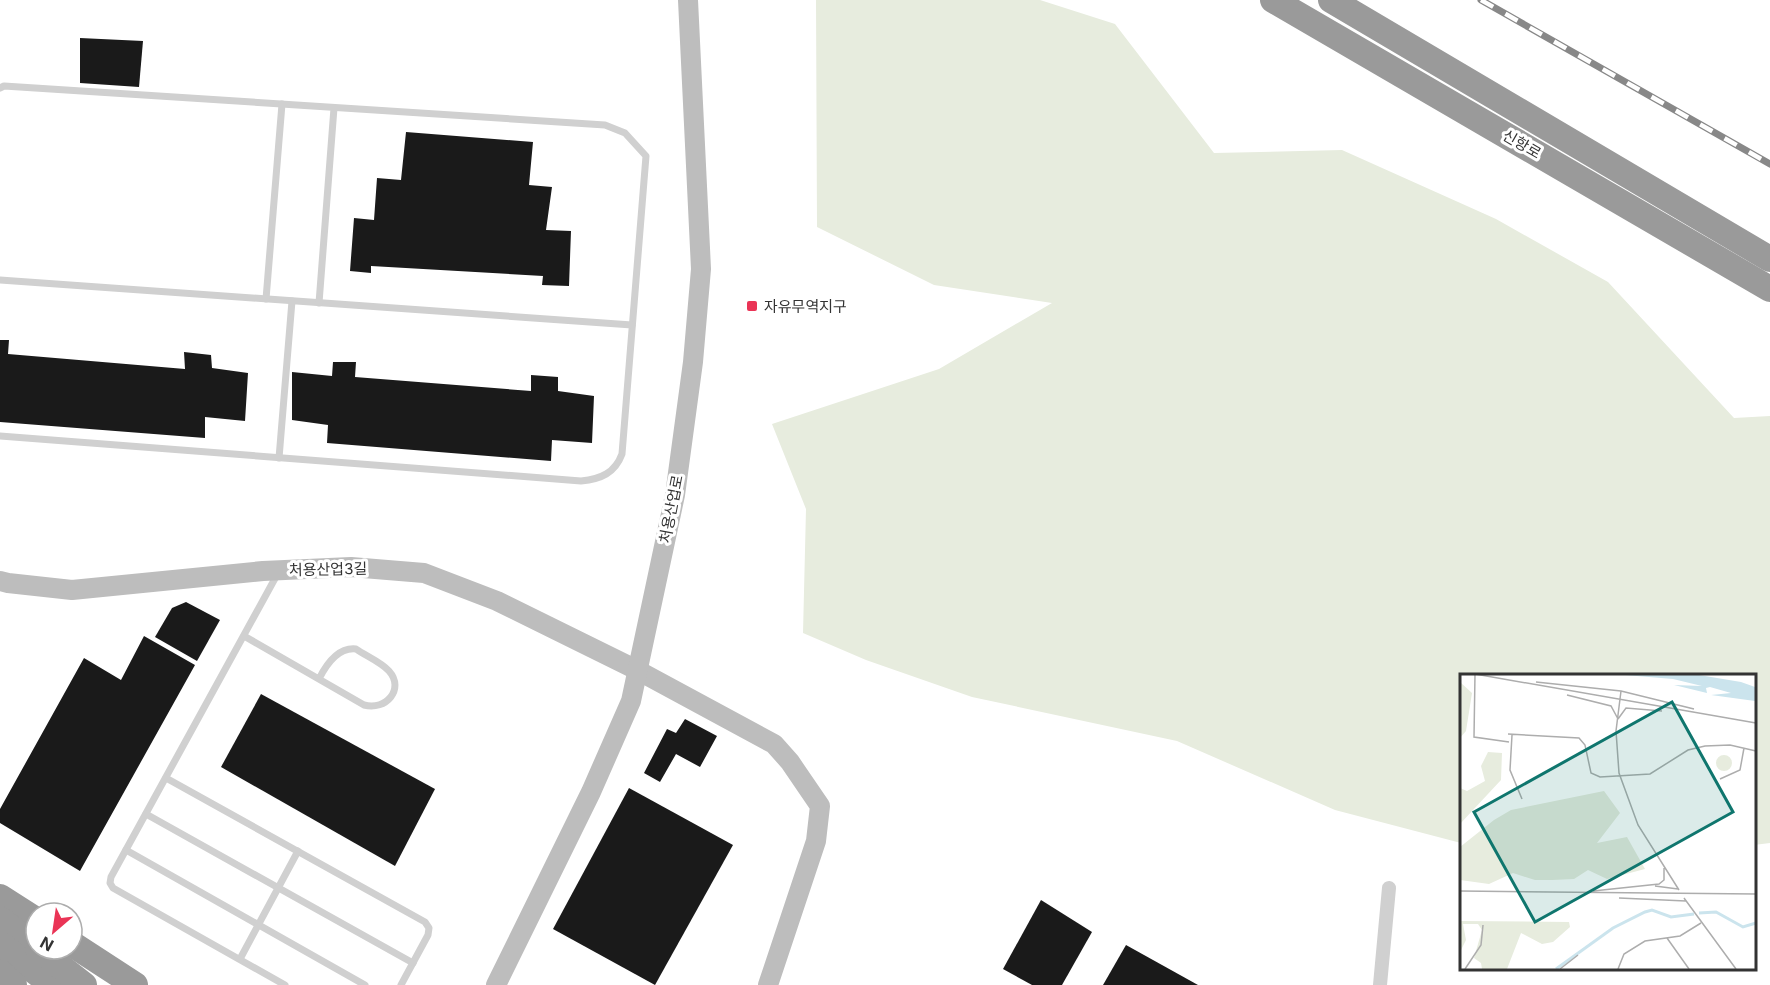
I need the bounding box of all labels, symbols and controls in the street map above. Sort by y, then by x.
street label: 신항로 [1499,125,1545,163]
place label: 자유무역지구 [764,297,847,316]
marker: 자유무역지구 [745,299,759,313]
street label: 처용산업로 [655,473,687,545]
street label: 처용산업3길 [289,559,367,579]
inset map [1460,674,1755,970]
north arrow [24,901,84,961]
text: N [37,932,57,956]

